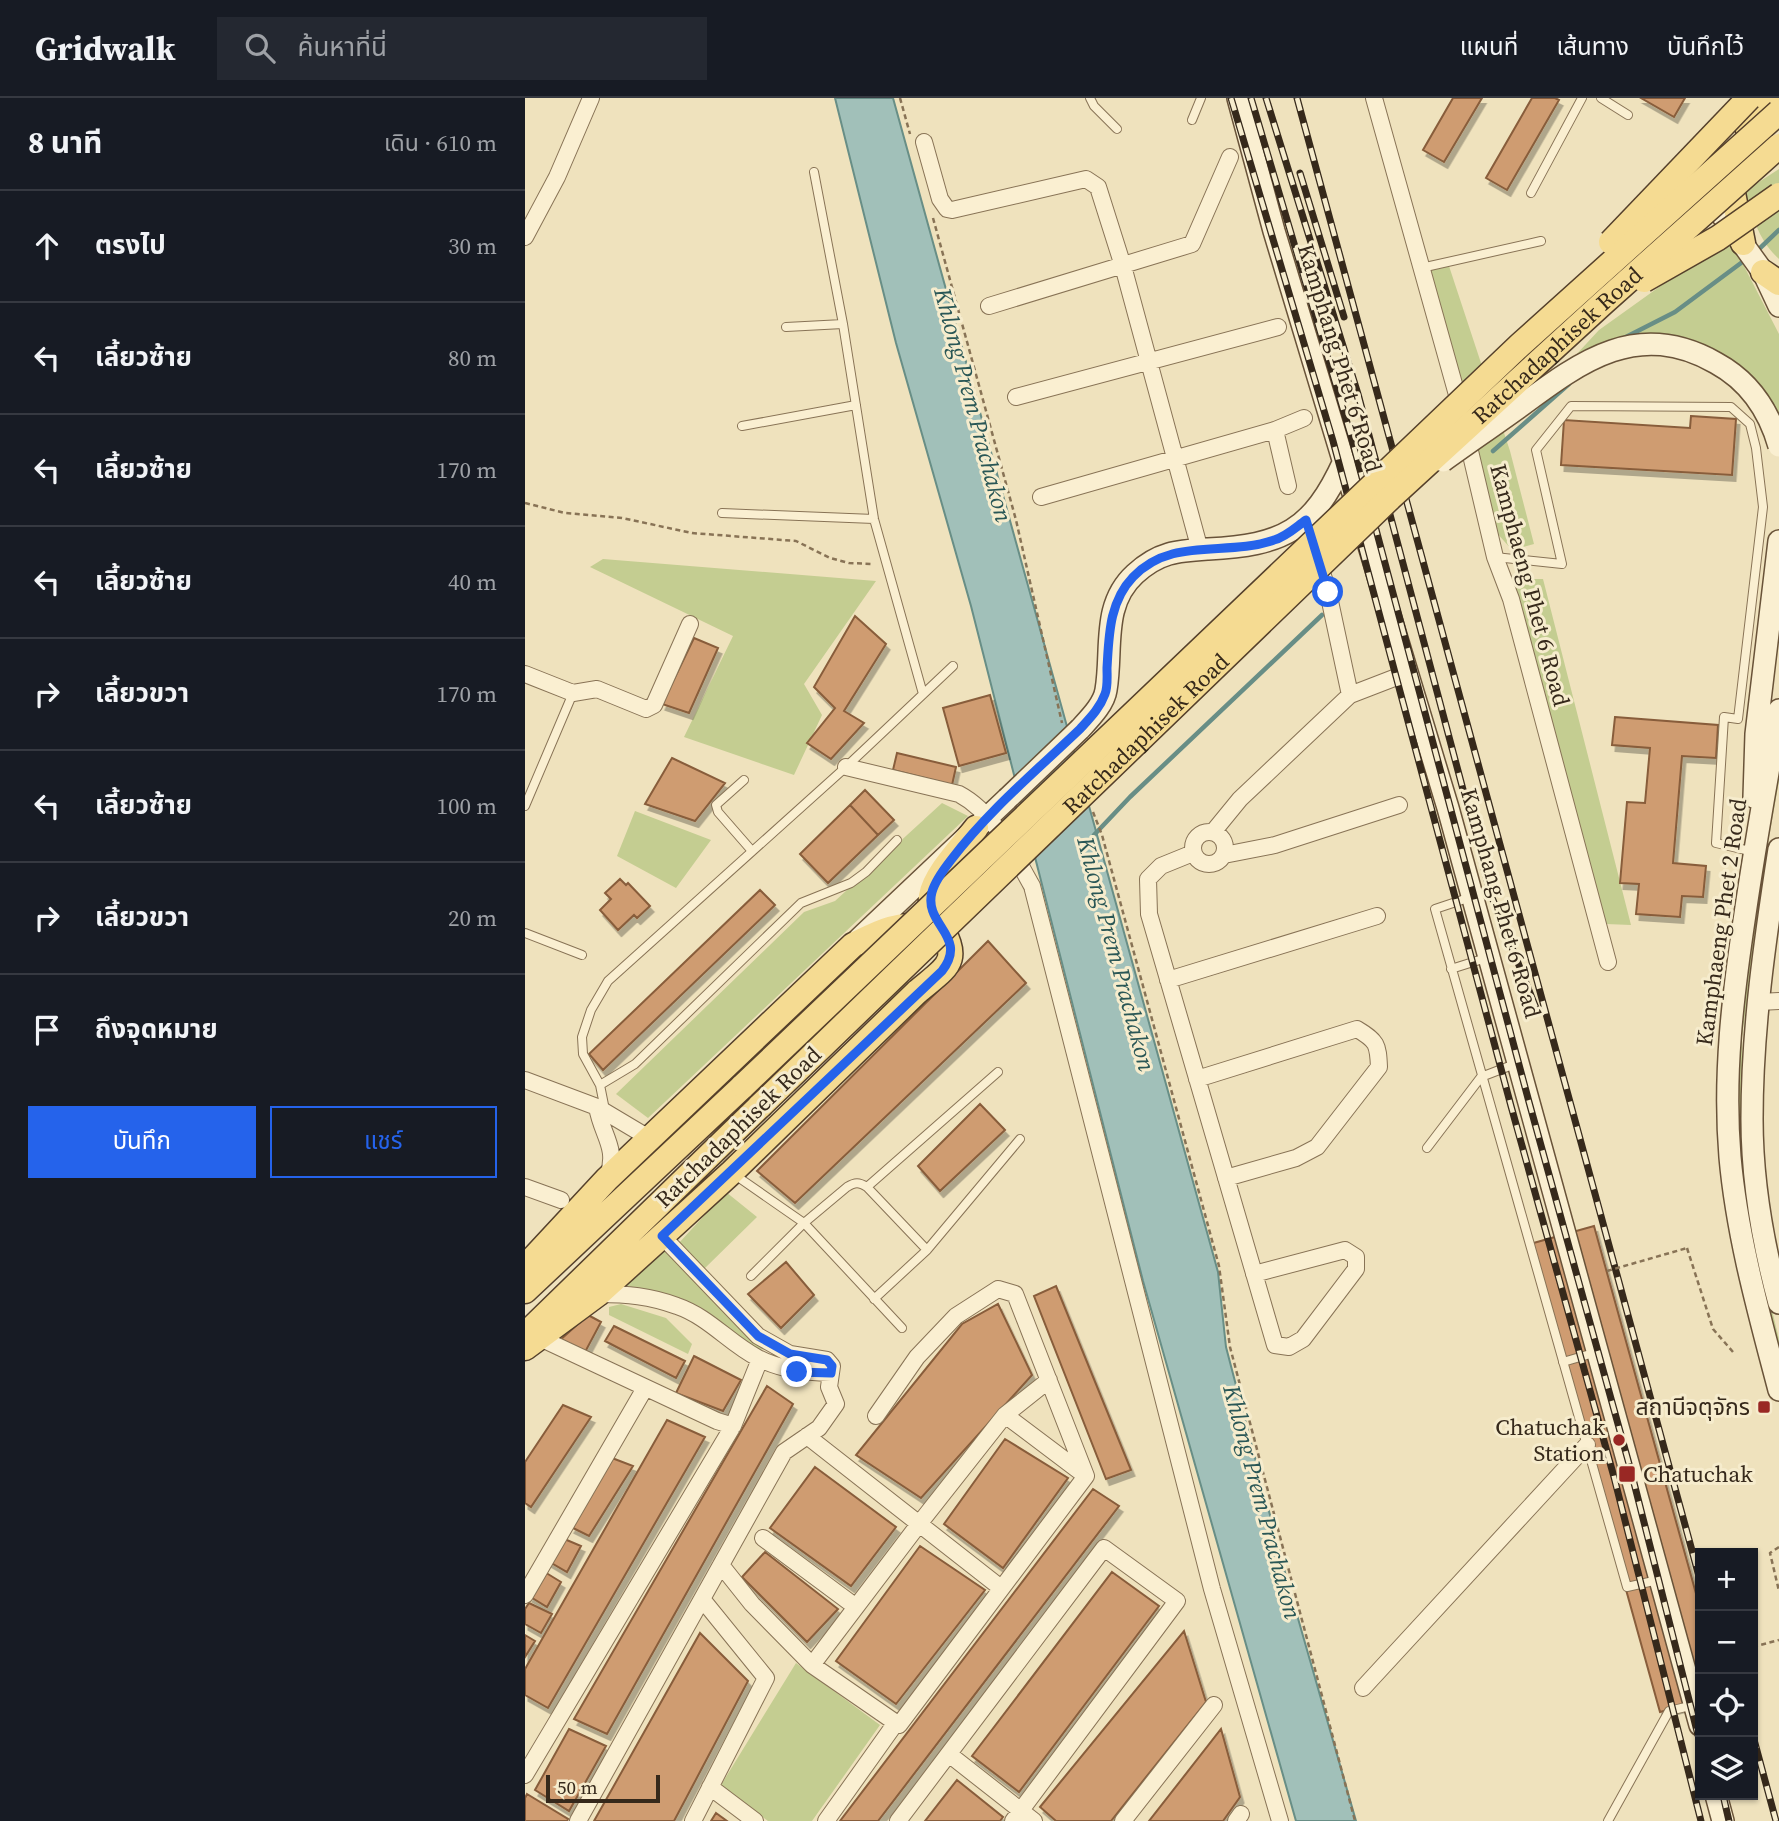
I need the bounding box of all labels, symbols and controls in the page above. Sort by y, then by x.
search box [217,17,707,80]
text: Gridwalk [35,26,175,71]
icon: search [241,29,279,67]
text: ค้นหาที่นี่ [297,29,387,65]
text: แผนที่ [1460,30,1518,63]
text: เส้นทาง [1556,30,1629,63]
text: บันทึกไว้ [1667,30,1744,63]
text: 8 นาที [28,122,102,163]
text: เดิน · 610 m [384,127,497,159]
icon: ahead [28,227,66,265]
text: ตรงไป [95,227,166,263]
text: 30 m [448,230,497,262]
street label: Kamphang Phet 6 Road [1290,240,1390,476]
street label: Ratchadaphisek Road [1465,259,1649,431]
water label: Khlong Prem Prachakon [926,283,1021,526]
icon: left [28,339,66,377]
text: เลี้ยวซ้าย [95,339,192,375]
text: 80 m [448,342,497,374]
icon: left [28,451,66,489]
text: เลี้ยวซ้าย [95,451,192,487]
text: 170 m [436,454,497,486]
street label: Kamphaeng Phet 6 Road [1482,460,1578,710]
icon: left [28,563,66,601]
text: เลี้ยวซ้าย [95,563,192,599]
text: 40 m [448,566,497,598]
route start [1312,576,1343,607]
street label: Ratchadaphisek Road [1055,646,1236,822]
icon: right [28,675,66,713]
text: เลี้ยวขวา [95,675,189,711]
text: 170 m [436,678,497,710]
street label: Kamphang Phet 6 Road [1453,784,1549,1022]
icon: left [28,787,66,825]
text: เลี้ยวซ้าย [95,787,192,823]
text: 100 m [436,790,497,822]
street label: Kamphaeng Phet 2 Road [1688,796,1754,1048]
water label: Khlong Prem Prachakon [1069,832,1164,1075]
icon: right [28,899,66,937]
text: เลี้ยวขวา [95,899,189,935]
text: 20 m [448,902,497,934]
icon: arrive [28,1011,66,1049]
text: ถึงจุดหมาย [95,1011,218,1047]
street label: Ratchadaphisek Road [648,1039,828,1215]
button: บันทึก [28,1106,256,1178]
button: แชร์ [270,1106,497,1178]
route end [781,1356,812,1387]
water label: Khlong Prem Prachakon [1215,1380,1310,1623]
place label: สถานีจตุจักร [1635,1391,1750,1423]
marker: สถานีจตุจักร [1756,1399,1772,1415]
place label: Chatuchak Station [1495,1411,1605,1469]
marker: Chatuchak Station [1611,1432,1627,1448]
place label: Chatuchak [1643,1458,1753,1490]
marker: Chatuchak [1617,1464,1637,1484]
map controls [1695,1548,1758,1800]
button: + [1695,1548,1758,1611]
button: − [1695,1611,1758,1674]
button: locate [1695,1674,1758,1737]
button: layers [1695,1737,1758,1800]
scale bar [546,1772,660,1804]
text: 50 m [557,1774,598,1800]

